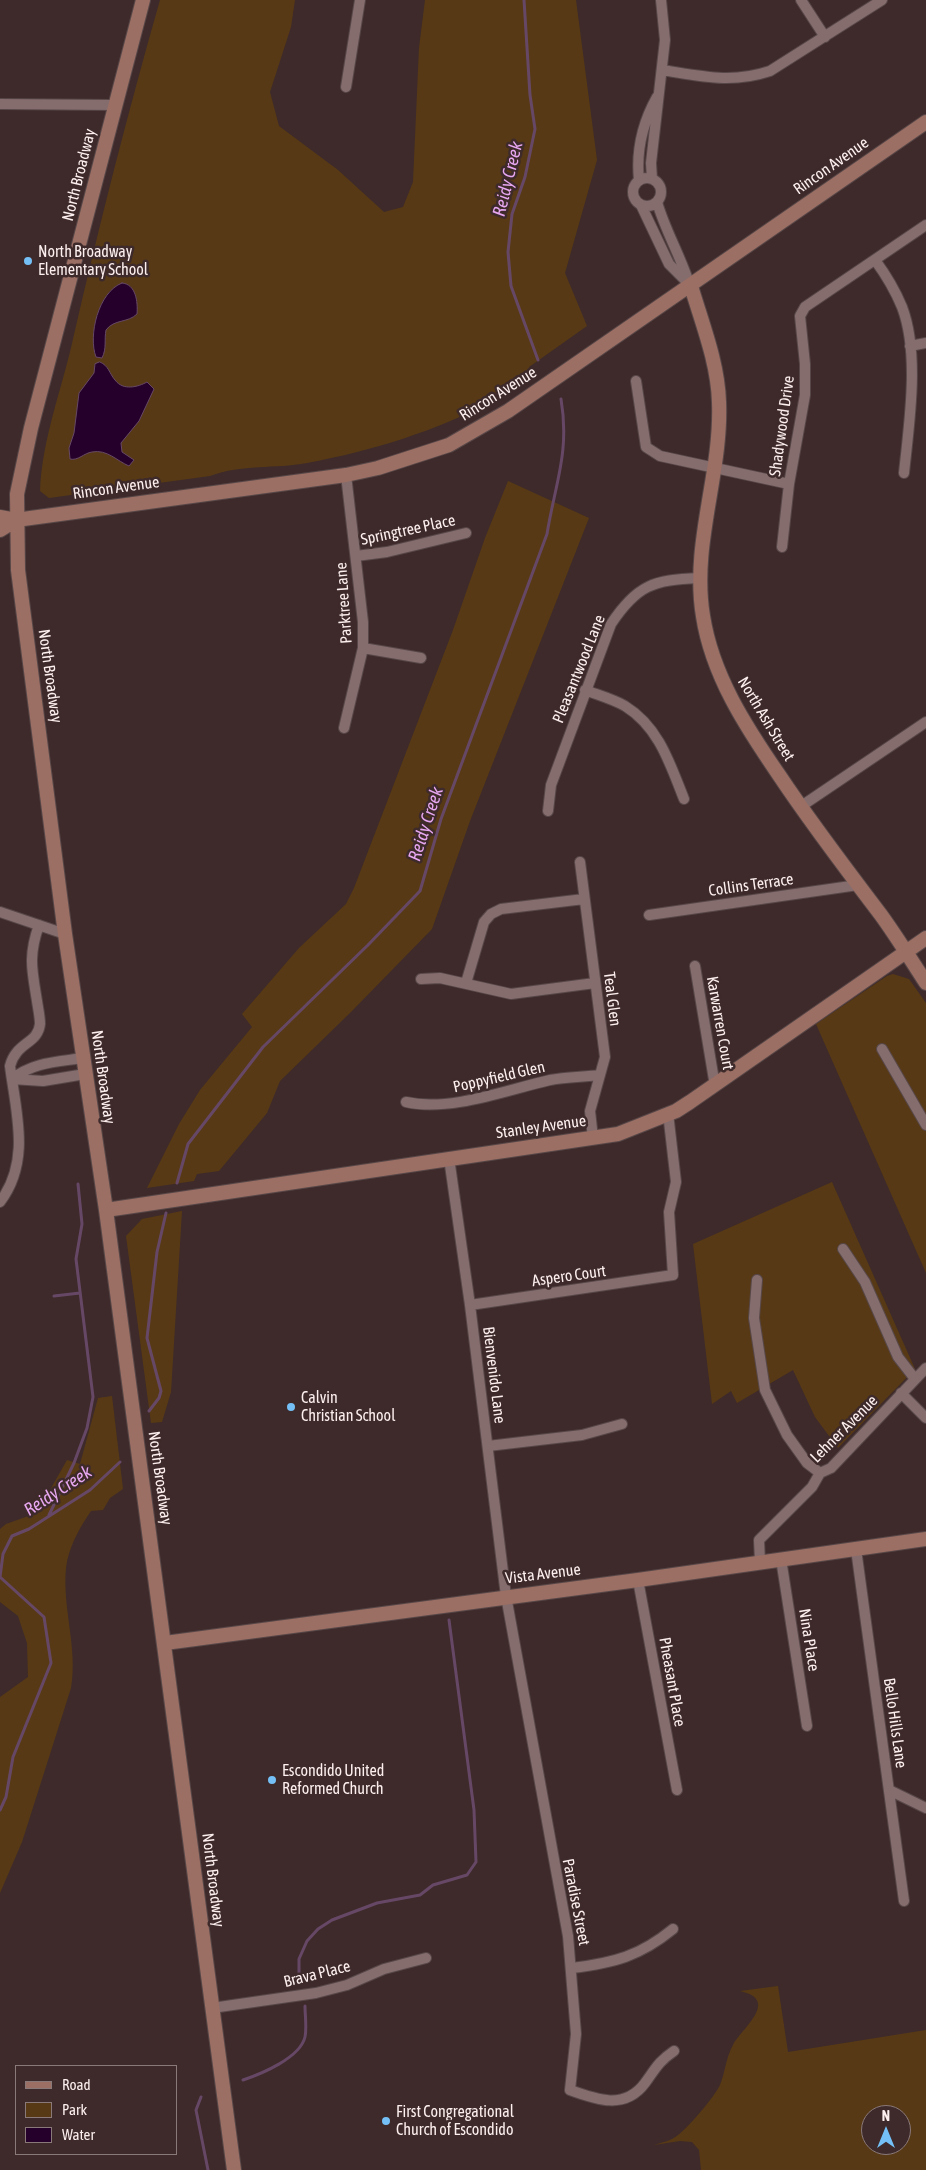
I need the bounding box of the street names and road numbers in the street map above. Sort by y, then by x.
street label: North Broadway [58,127,100,223]
street label: Rincon Avenue [790,133,872,199]
street label: Rincon Avenue [456,363,540,425]
street label: Shadywood Drive [765,374,799,478]
street label: Rincon Avenue [72,472,160,504]
street label: Springtree Place [359,511,457,549]
street label: Parktree Lane [332,562,356,644]
street label: Pleasantwood Lane [549,612,609,726]
street label: North Broadway [34,628,66,724]
street label: North Ash Street [733,674,799,764]
street label: Collins Terrace [707,870,795,900]
street label: Teal Glen [599,971,625,1027]
street label: Karwarren Court [702,975,738,1071]
street label: North Broadway [87,1029,119,1125]
street label: Poppyfield Glen [451,1057,547,1097]
street label: Stanley Avenue [495,1111,587,1143]
street label: Aspero Court [531,1261,607,1291]
street label: Bienvenido Lane [479,1326,509,1424]
street label: Lehner Avenue [806,1391,882,1467]
street label: North Broadway [144,1430,176,1526]
street label: Vista Avenue [504,1560,582,1588]
street label: Nina Place [795,1607,823,1673]
street label: Pheasant Place [655,1636,689,1728]
street label: Bello Hills Lane [879,1677,911,1769]
street label: North Broadway [198,1832,228,1928]
street label: Paradise Street [558,1857,594,1947]
street label: Brava Place [282,1956,352,1992]

